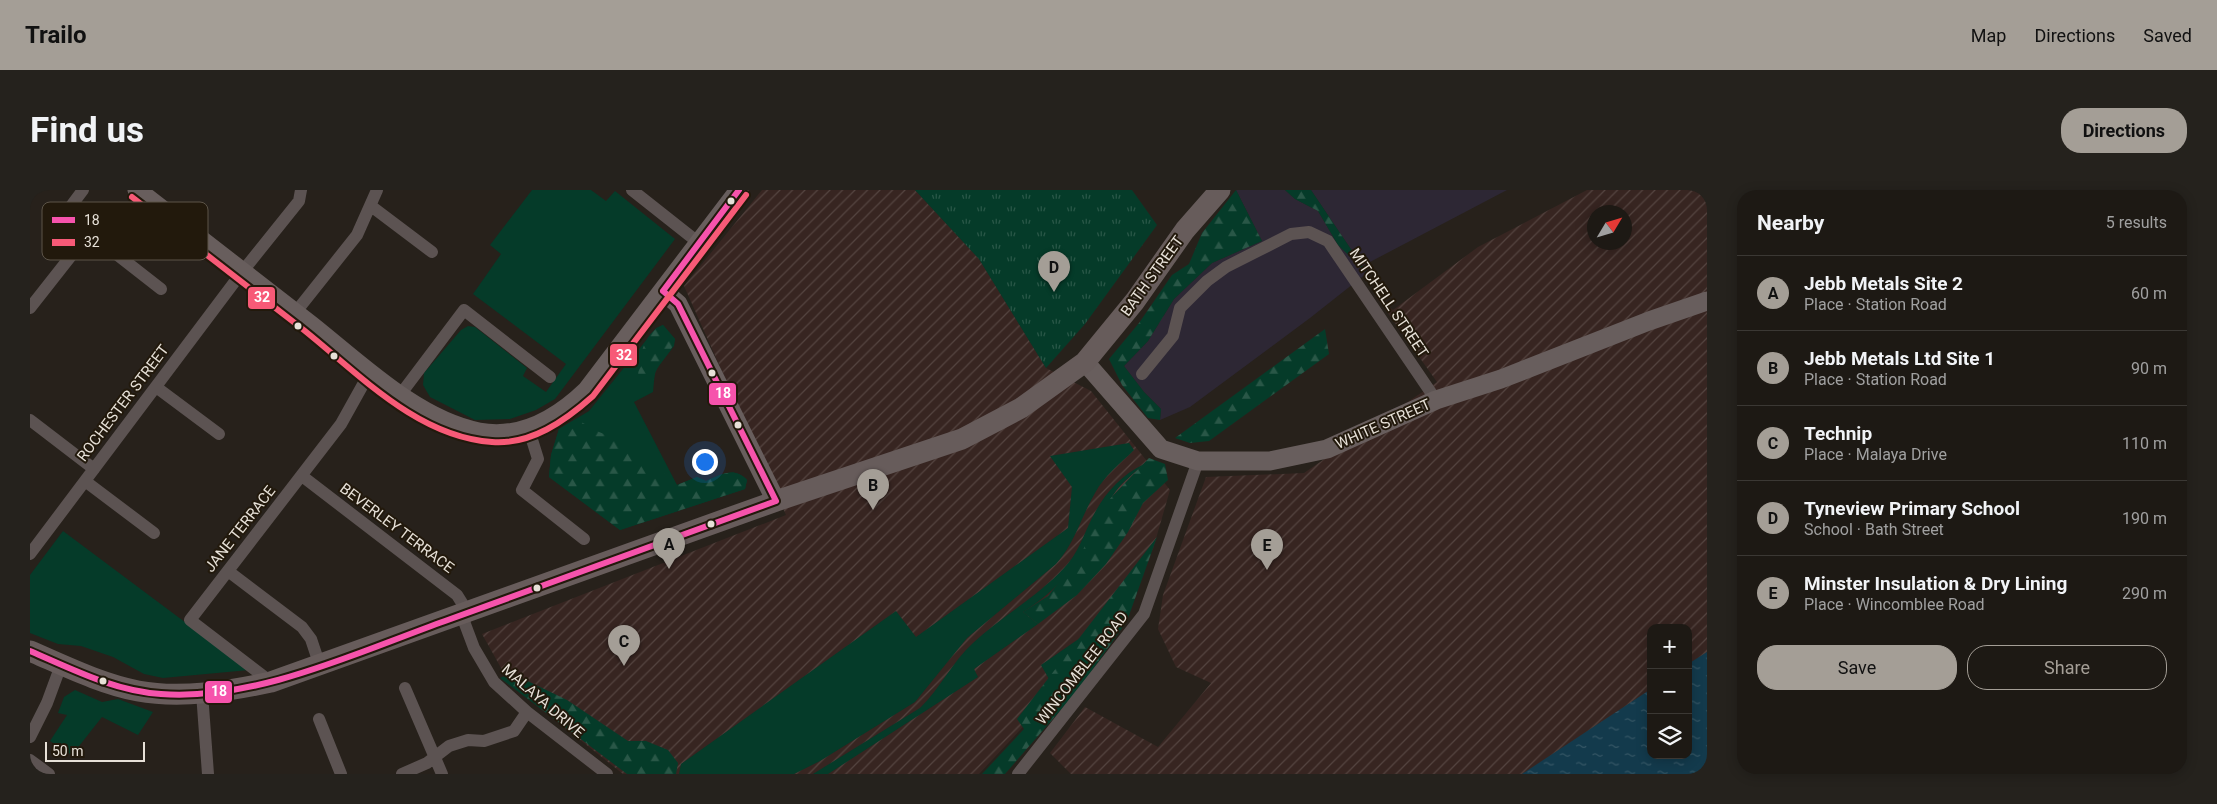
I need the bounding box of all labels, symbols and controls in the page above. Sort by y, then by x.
text: Trailo [25,21,87,49]
text: Map [1971,25,2006,46]
text: Directions [2034,25,2115,46]
text: Saved [2143,25,2192,46]
button: Directions [2061,108,2187,153]
text: Find us [30,110,144,151]
unlabelled marker [726,196,736,206]
legend [42,202,208,260]
north arrow [1587,205,1632,250]
text: Nearby [1757,211,1824,235]
text: 18 [84,212,100,228]
text: 5 results [2106,213,2167,232]
street label: BATH STREET [1117,232,1187,320]
text: 32 [84,234,100,250]
street label: MITCHELL STREET [1346,245,1432,361]
pin: D [1038,251,1070,292]
text: Jebb Metals Site 2 [1804,272,1963,295]
text: A [1768,284,1778,303]
text: 60 m [2131,284,2167,303]
line badge: 32 [247,286,276,310]
text: 32 [254,289,270,305]
text: Place · Station Road [1804,295,1947,314]
unlabelled marker [293,321,303,331]
street label: ROCHESTER STREET [73,341,173,465]
line badge: 32 [609,343,638,367]
text: 32 [616,347,632,363]
text: Jebb Metals Ltd Site 1 [1804,347,1995,370]
unlabelled marker [329,351,339,361]
text: B [1768,359,1778,378]
text: 90 m [2131,359,2167,378]
unlabelled marker [707,368,717,378]
text: Place · Station Road [1804,370,1947,389]
line badge: 18 [708,382,737,406]
text: 18 [715,385,731,401]
street label: WHITE STREET [1333,395,1433,453]
unlabelled marker [733,420,743,430]
text: Technip [1804,422,1872,445]
text: C [1768,434,1778,453]
text: 110 m [2122,434,2167,453]
text: Place · Malaya Drive [1804,445,1947,464]
your location [692,449,718,475]
pin: B [857,469,889,510]
street label: BEVERLEY TERRACE [336,479,458,577]
street label: JANE TERRACE [201,482,280,576]
text: Tyneview Primary School [1804,497,2020,520]
text: D [1768,509,1778,528]
text: 190 m [2122,509,2167,528]
unlabelled marker [706,519,716,529]
text: School · Bath Street [1804,520,1944,539]
pin: A [653,528,685,569]
pin: E [1251,529,1283,570]
text: Minster Insulation & Dry Lining [1804,572,2067,595]
unlabelled marker [532,583,542,593]
text: E [1769,584,1778,603]
text: 290 m [2122,584,2167,603]
text: Place · Wincomblee Road [1804,595,1985,614]
street label: WINCOMBLEE ROAD [1032,608,1132,728]
map controls [1647,624,1692,759]
button: + [1647,624,1692,669]
pin: C [608,625,640,666]
button: Save [1757,645,1957,690]
button: Share [1967,645,2167,690]
street label: MALAYA DRIVE [498,660,588,742]
button: − [1647,669,1692,714]
unlabelled marker [98,676,108,686]
line badge: 18 [204,680,233,704]
text: 18 [211,683,227,699]
button: layers [1647,714,1692,759]
scale bar [45,739,145,762]
text: 50 m [52,743,84,759]

